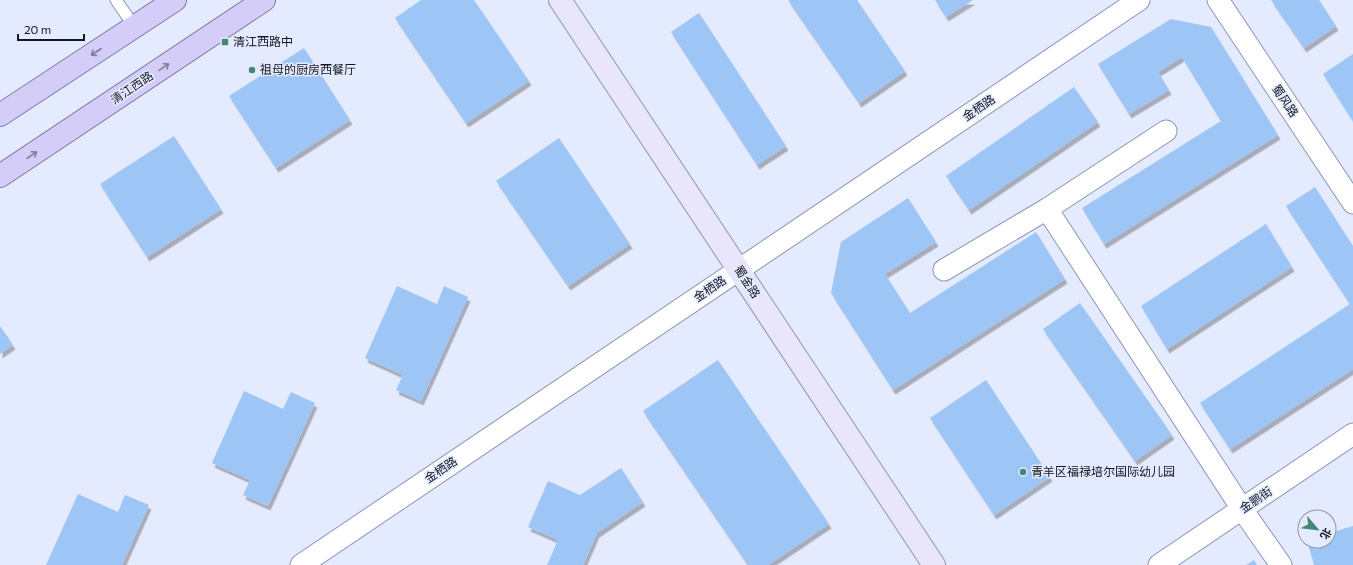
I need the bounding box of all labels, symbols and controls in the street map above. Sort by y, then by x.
scale bar [18,16,84,42]
text: 20 m [24,22,51,36]
place label: 清江西路中 [233,34,293,48]
marker: 清江西路中 [220,37,230,47]
one-way arrow [91,48,102,56]
place label: 祖母的厨房西餐厅 [260,62,356,76]
one-way arrow [158,63,169,71]
marker: 祖母的厨房西餐厅 [247,65,257,75]
street label: 清江西路 [108,68,155,106]
street label: 蜀风路 [1270,82,1302,119]
street label: 金栖路 [960,91,997,123]
one-way arrow [27,151,38,159]
street label: 蜀金路 [732,263,764,300]
street label: 金栖路 [691,272,728,304]
street label: 金栖路 [422,453,459,485]
place label: 青羊区福禄培尔国际幼儿园 [1031,464,1175,478]
marker: 青羊区福禄培尔国际幼儿园 [1018,467,1028,477]
street label: 金鹏街 [1237,483,1274,515]
north arrow [1297,509,1337,549]
text: 北 [1318,526,1335,542]

